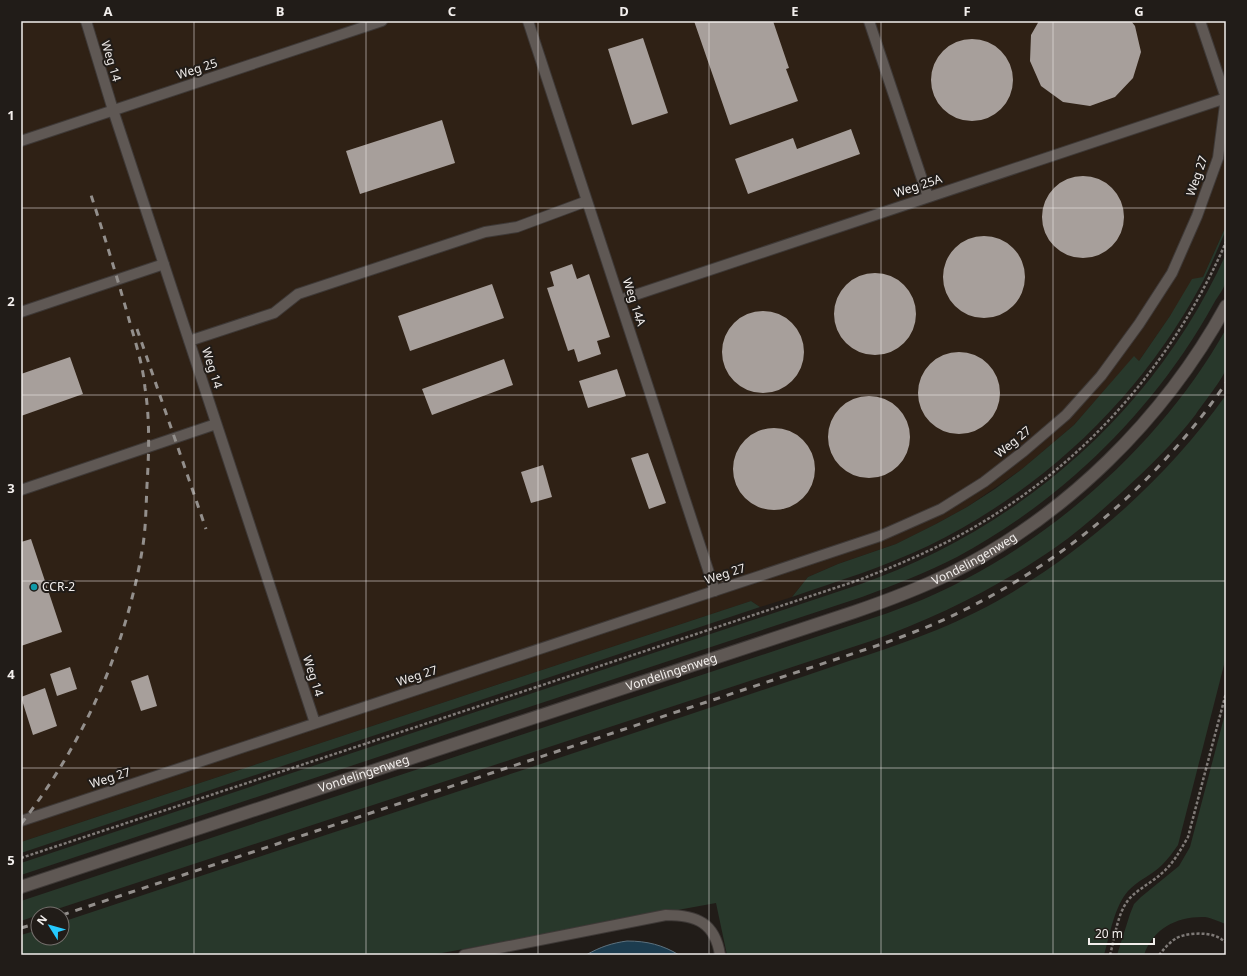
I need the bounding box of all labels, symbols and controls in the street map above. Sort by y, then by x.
text: A [104,2,113,20]
text: B [276,2,284,20]
text: C [448,2,456,20]
text: D [619,2,629,20]
text: E [791,2,799,20]
text: F [963,2,971,20]
text: G [1134,2,1144,20]
street label: Weg 14 [97,38,126,84]
street label: Weg 25 [174,54,220,83]
text: 1 [7,106,15,124]
street label: Weg 27 [1182,153,1211,198]
street label: Weg 25A [892,170,944,201]
street label: Weg 14A [619,276,650,328]
text: 2 [7,292,15,310]
street label: Weg 14 [198,345,227,391]
street label: Weg 27 [991,422,1034,461]
text: 3 [7,479,15,497]
street label: Vondelingenweg [929,528,1020,589]
street label: Weg 27 [702,559,748,588]
place label: CCR-2 [42,578,75,595]
marker: CCR-2 [29,582,39,592]
street label: Vondelingenweg [624,649,719,695]
street label: Weg 14 [299,653,328,699]
street label: Weg 27 [394,661,440,690]
text: 4 [7,665,15,683]
street label: Vondelingenweg [316,750,411,796]
street label: Weg 27 [87,763,133,792]
text: 5 [7,851,15,869]
north arrow [30,906,70,946]
text: N [33,912,50,928]
scale bar [1089,920,1154,946]
text: 20 m [1095,925,1123,942]

